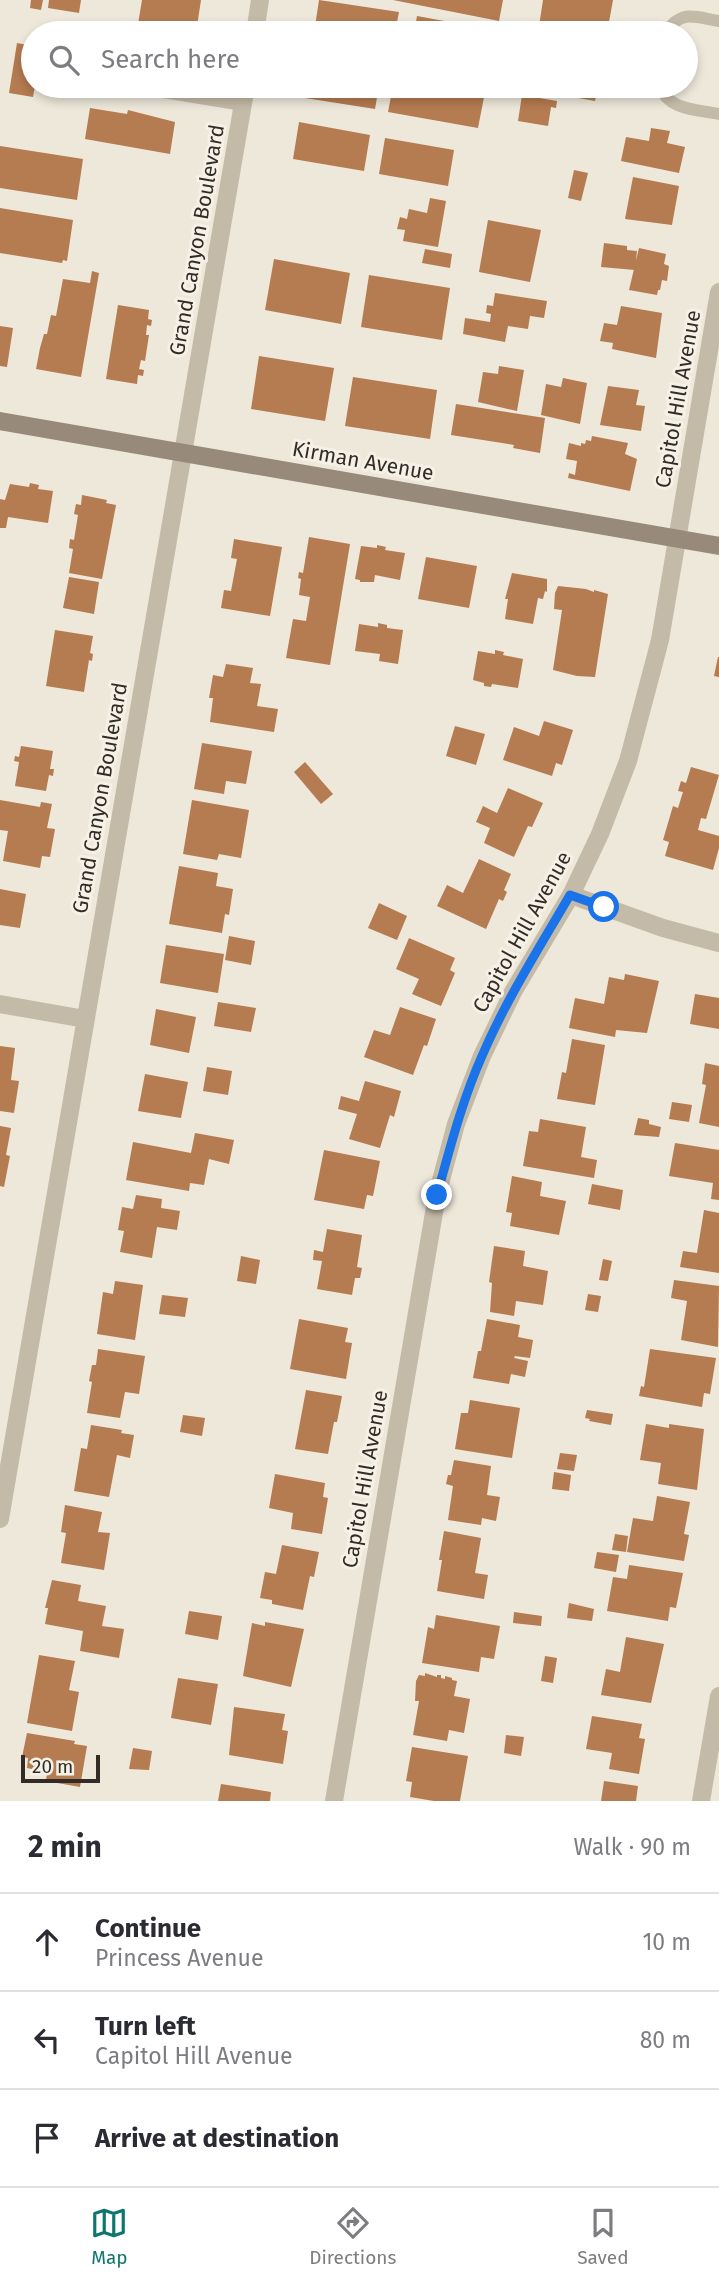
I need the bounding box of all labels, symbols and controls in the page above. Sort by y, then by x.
search box [21,21,698,98]
icon: search [45,41,83,79]
text: Search here [101,44,240,75]
street label: Grand Canyon Boulevard [164,122,230,358]
street label: Capitol Hill Avenue [650,308,706,490]
street label: Kirman Avenue [290,436,436,486]
street label: Grand Canyon Boulevard [67,680,133,916]
street label: Capitol Hill Avenue [467,847,577,1017]
route start [588,891,619,922]
route end [421,1179,452,1210]
street label: Capitol Hill Avenue [337,1388,393,1570]
scale bar [21,1752,100,1784]
text: 20 m [32,1755,73,1778]
text: 2 min [28,1829,102,1865]
text: Walk · 90 m [573,1833,691,1861]
text: Continue [95,1913,201,1944]
icon: ahead [28,1923,66,1961]
text: 10 m [642,1928,691,1956]
text: Princess Avenue [95,1944,264,1972]
text: Turn left [95,2011,196,2042]
icon: left [28,2021,66,2059]
text: 80 m [640,2026,691,2054]
text: Capitol Hill Avenue [95,2042,293,2070]
icon: arrive [28,2119,66,2157]
text: Arrive at destination [95,2123,339,2154]
tab: Map [90,2204,128,2269]
tab: Directions [309,2204,396,2269]
tab: Saved [577,2204,629,2269]

